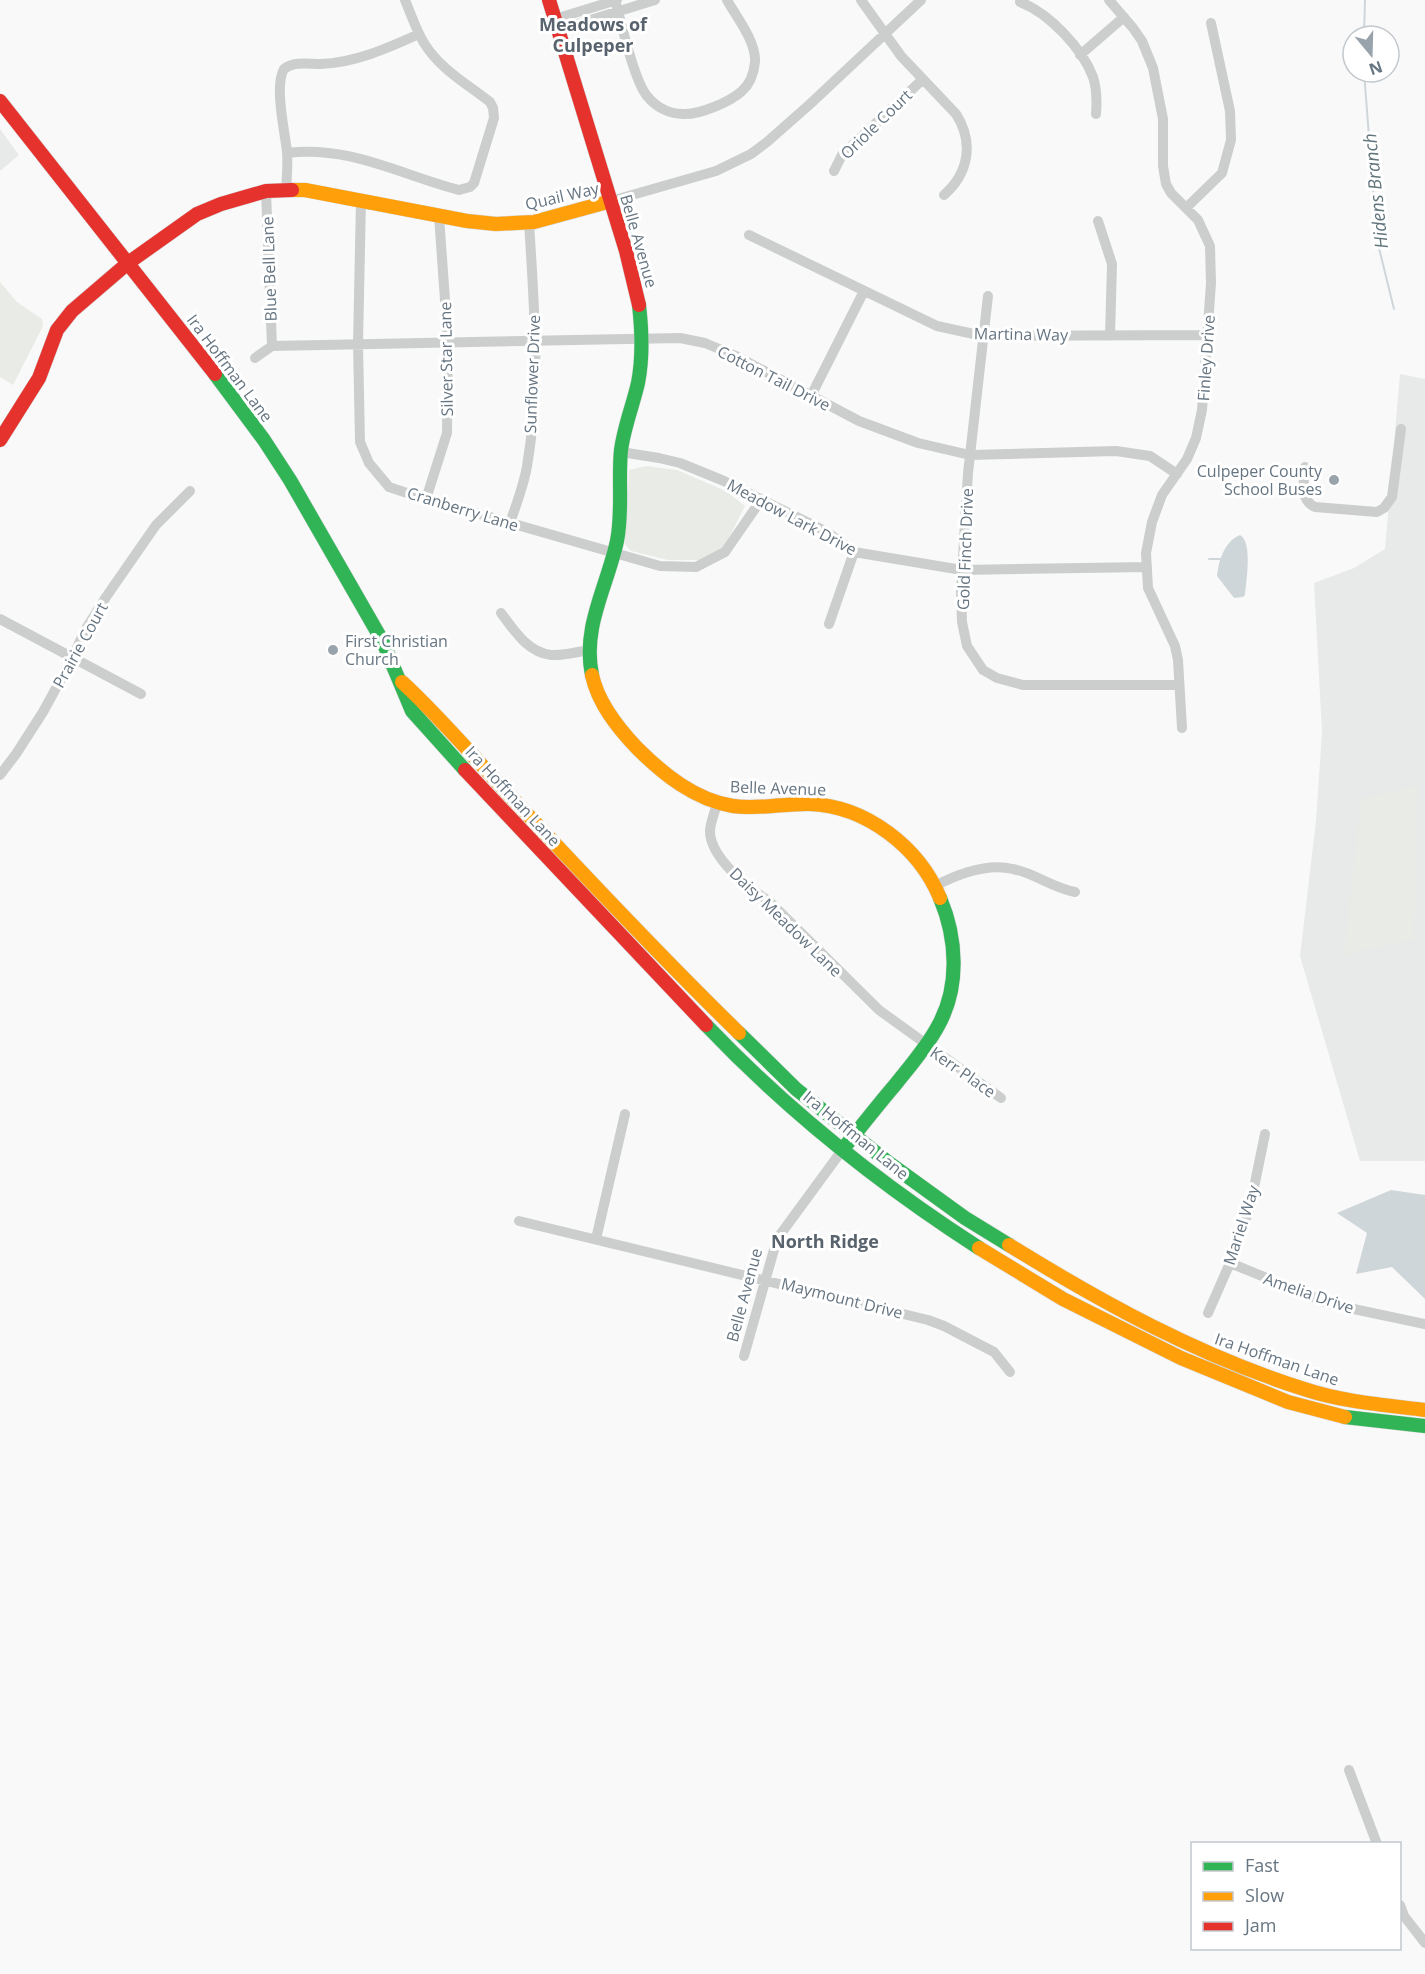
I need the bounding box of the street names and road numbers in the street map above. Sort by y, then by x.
street label: Oriole Court [835,84,917,164]
street label: Quail Way [523,177,602,215]
street label: Belle Avenue [615,192,663,290]
street label: Blue Bell Lane [256,216,282,322]
street label: Silver Star Lane [434,301,458,416]
street label: Ira Hoffman Lane [182,309,278,427]
street label: Sunflower Drive [519,314,545,434]
street label: Finley Drive [1192,314,1220,402]
street label: Martina Way [974,322,1069,346]
street label: Cotton Tail Drive [714,340,834,416]
street label: Meadow Lark Drive [723,474,861,560]
street label: Cranberry Lane [405,482,521,536]
street label: Gold Finch Drive [952,488,978,610]
street label: Prairie Court [47,598,113,692]
street label: Ira Hoffman Lane [461,741,565,851]
street label: Belle Avenue [730,775,826,801]
street label: Daisy Meadow Lane [725,862,847,982]
street label: Kerr Place [926,1041,1000,1103]
street label: Ira Hoffman Lane [799,1086,913,1184]
street label: Mariel Way [1218,1181,1265,1268]
street label: Belle Avenue [721,1246,767,1344]
street label: Amelia Drive [1261,1267,1357,1319]
street label: Maymount Drive [779,1272,905,1324]
street label: Ira Hoffman Lane [1212,1327,1342,1391]

